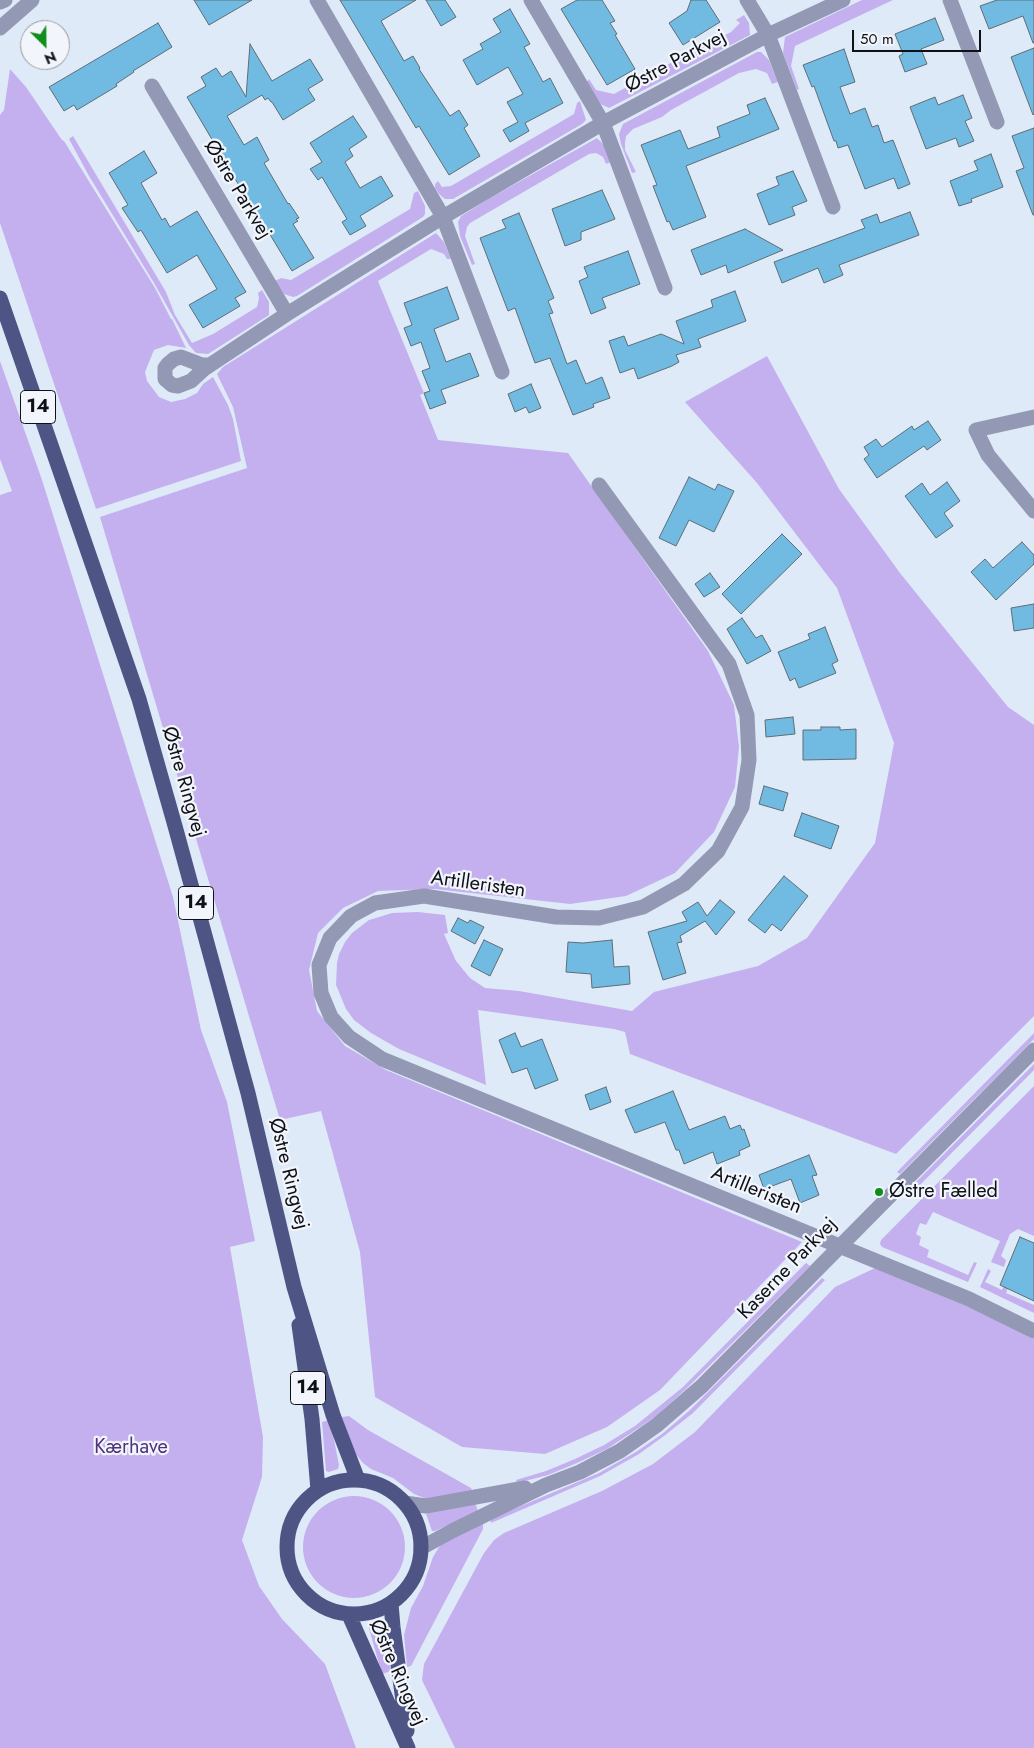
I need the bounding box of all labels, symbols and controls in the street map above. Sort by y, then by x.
north arrow [20,20,70,70]
scale bar [854,20,983,52]
street label: Østre Parkvej [621,25,731,99]
text: 50 m [860,28,894,50]
text: N [41,47,59,69]
street label: Østre Parkvej [198,136,276,244]
road number: 14 [20,391,56,424]
street label: Østre Ringvej [156,724,210,840]
street label: Artilleristen [429,866,527,904]
road number: 14 [178,886,214,920]
street label: Østre Ringvej [263,1116,313,1232]
street label: Artilleristen [707,1162,805,1220]
place label: Østre Fælled [889,1180,998,1204]
marker: Østre Fælled [873,1186,885,1198]
street label: Kaserne Parkvej [733,1213,843,1325]
road number: 14 [290,1372,326,1405]
park label: Kærhave [94,1436,168,1460]
street label: Østre Ringvej [363,1616,431,1730]

